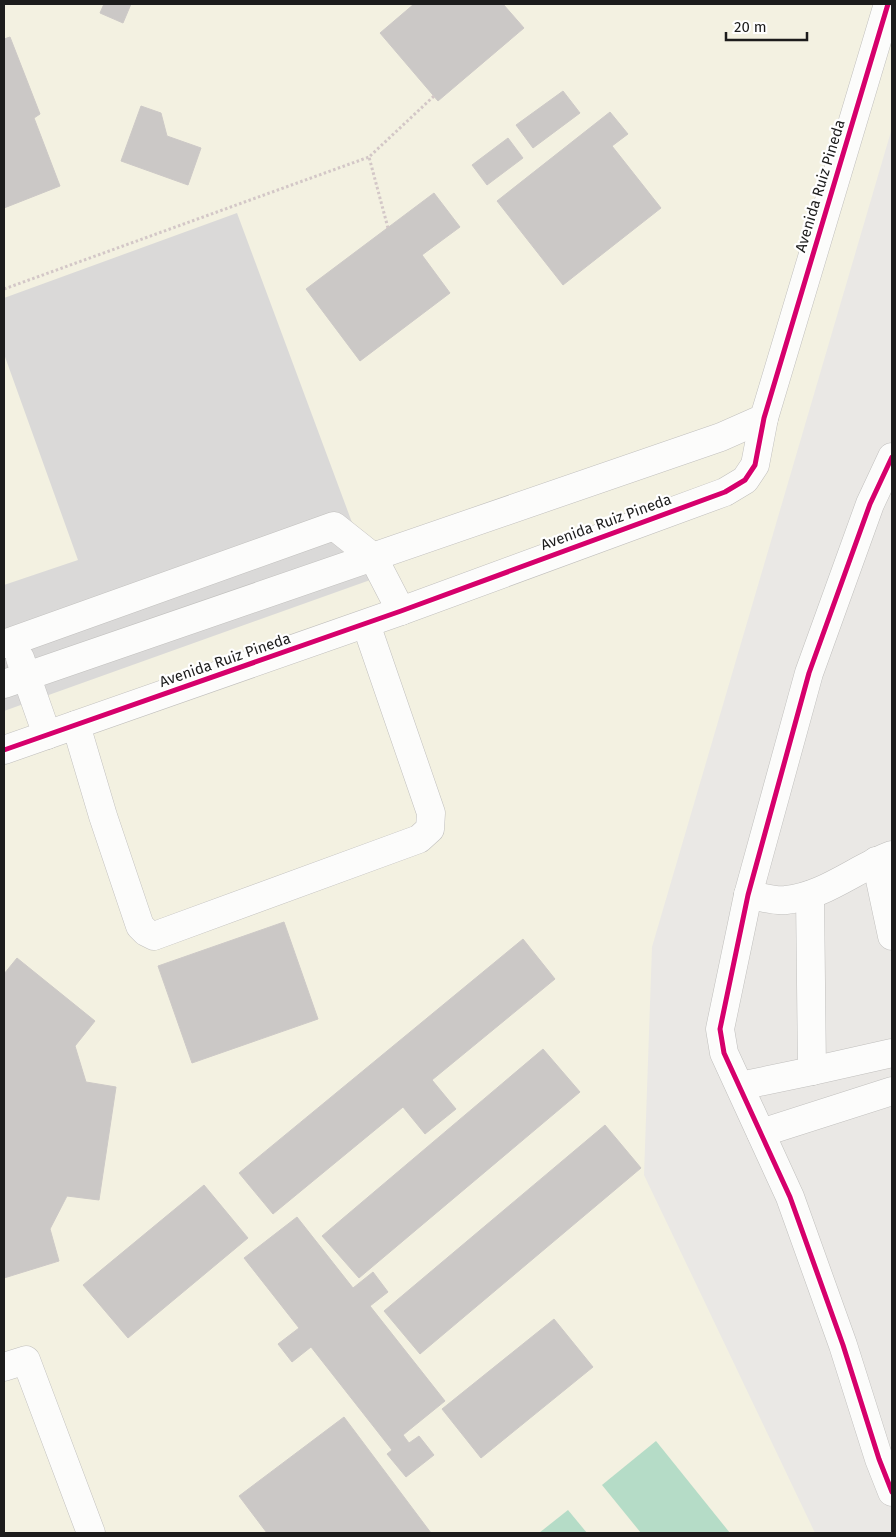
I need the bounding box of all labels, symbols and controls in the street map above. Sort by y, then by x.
scale bar [726,10,807,42]
text: 20 m [734,18,767,36]
street label: Avenida Ruiz Pineda [791,117,849,255]
street label: Avenida Ruiz Pineda [538,490,674,554]
street label: Avenida Ruiz Pineda [157,629,293,691]

